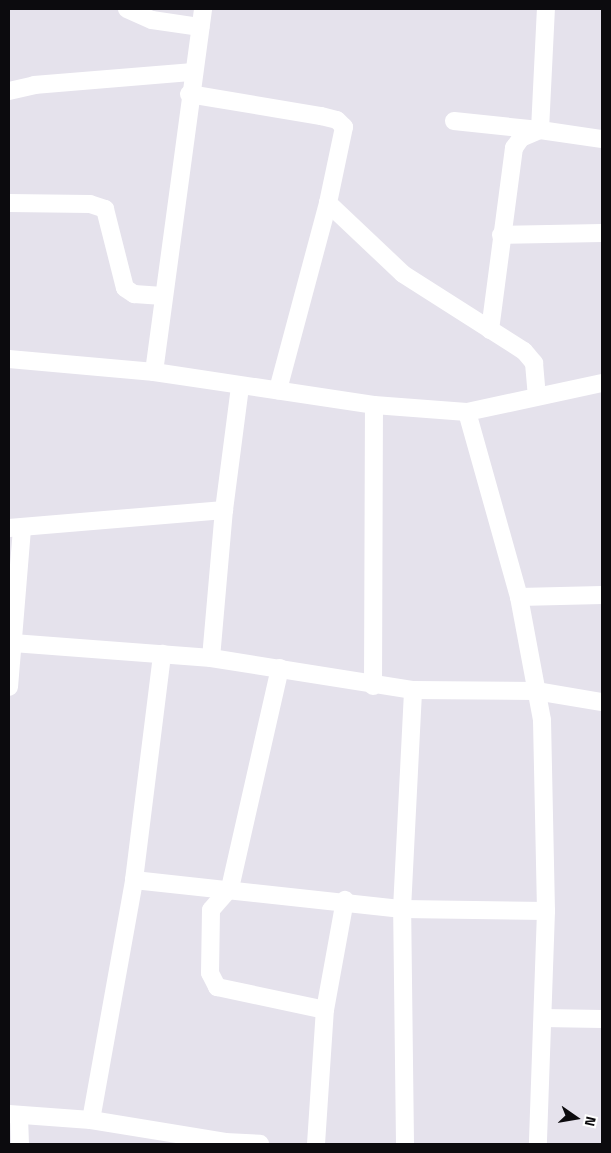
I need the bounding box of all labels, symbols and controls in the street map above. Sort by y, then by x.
north arrow [551,1093,601,1143]
text: N [580,1114,602,1129]

